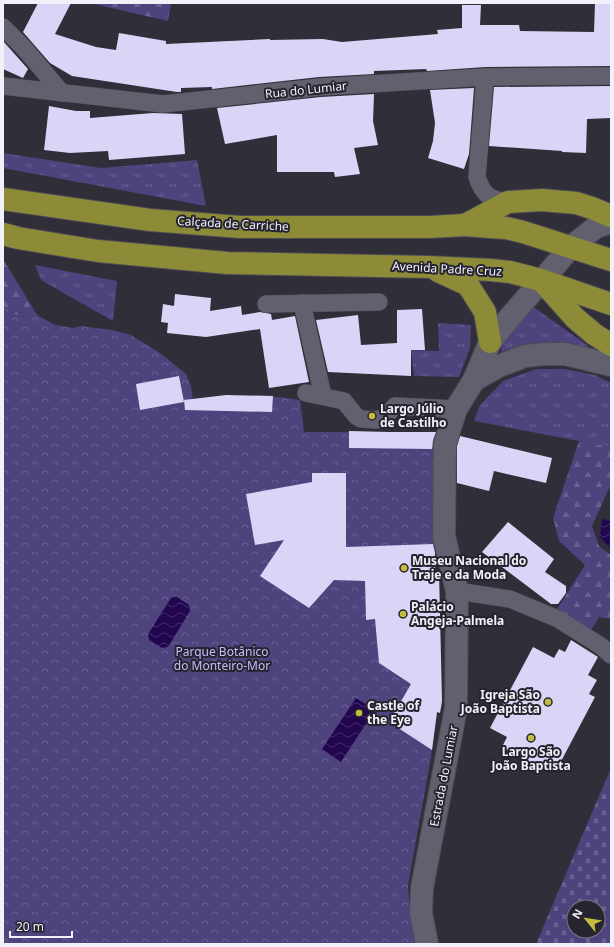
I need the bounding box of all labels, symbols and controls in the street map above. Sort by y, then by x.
street label: Rua do Lumiar [264,77,348,102]
street label: Calçada de Carriche [177,212,289,235]
street label: Avenida Padre Cruz [392,257,503,280]
place label: Largo Júlio de Castilho [380,400,446,431]
marker: Largo Júlio de Castilho [367,411,377,421]
place label: Museu Nacional do Traje e da Moda [412,552,526,583]
marker: Museu Nacional do Traje e da Moda [399,563,409,573]
place label: Palácio Angeja-Palmela [411,598,504,629]
marker: Palácio Angeja-Palmela [398,609,408,619]
park label: Parque Botânico do Monteiro-Mor [174,643,270,674]
place label: Igreja São João Baptista [460,686,540,717]
place label: Castle of the Eye [367,697,420,728]
marker: Igreja São João Baptista [543,697,553,707]
marker: Castle of the Eye [354,708,364,718]
street label: Estrada do Lumiar [425,724,462,828]
marker: Largo São João Baptista [526,733,536,743]
place label: Largo São João Baptista [490,743,571,774]
north arrow [566,899,606,939]
text: N [568,906,586,921]
scale bar [10,913,72,939]
text: 20 m [16,918,44,935]

